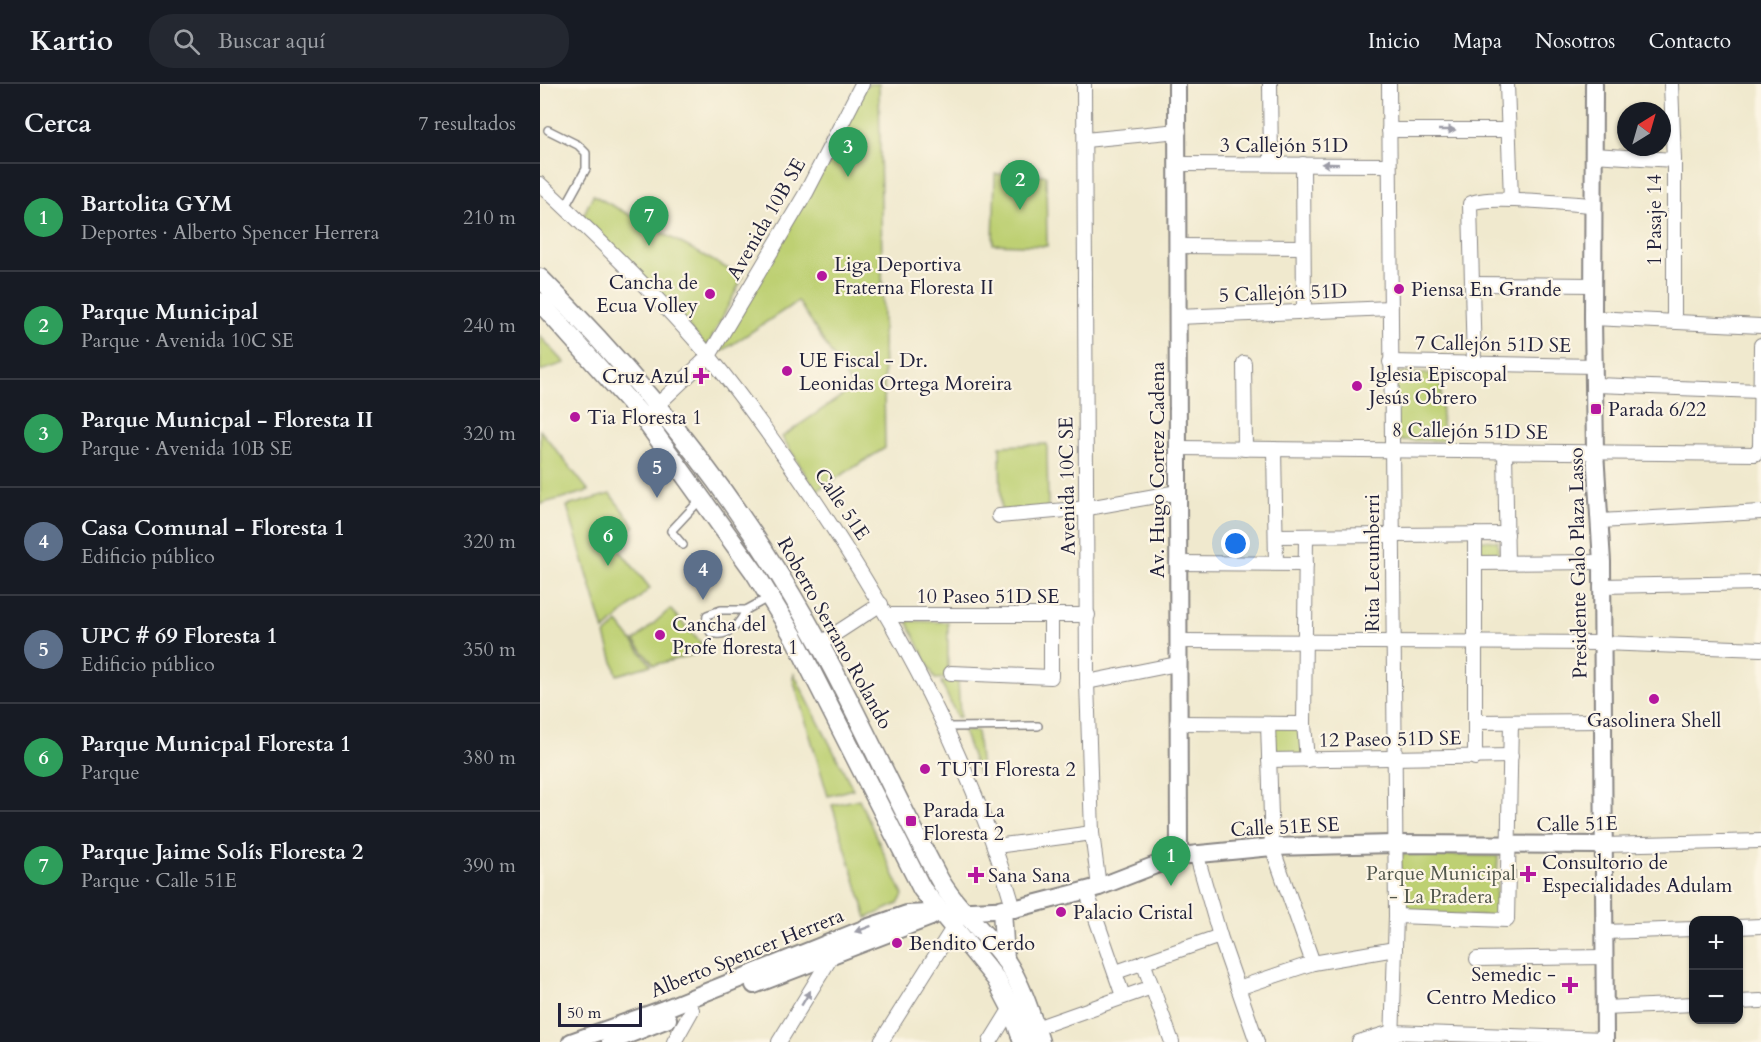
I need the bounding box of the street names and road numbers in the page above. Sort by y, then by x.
street label: 3 Callejón 51D [1220,132,1348,159]
street label: Avenida 10B SE [720,153,812,285]
street label: 1 Pasaje 14 [1641,174,1668,266]
street label: 5 Callejón 51D [1218,277,1348,309]
street label: 7 Callejón 51D SE [1415,329,1571,359]
street label: Av. Hugo Cortez Cadena [1144,361,1171,578]
street label: Avenida 10C SE [1052,416,1082,556]
street label: 8 Callejón 51D SE [1392,416,1548,446]
street label: Presidente Galo Plaza Lasso [1562,447,1594,679]
street label: Calle 51E [808,463,876,545]
street label: Rita Lecumberri [1359,494,1386,632]
street label: Roberto Serrano Rolando [771,532,899,734]
street label: 10 Paseo 51D SE [917,583,1059,610]
street label: 12 Paseo 51D SE [1318,724,1462,754]
street label: Calle 51E [1536,810,1618,838]
street label: Calle 51E SE [1230,811,1340,843]
street label: Alberto Spencer Herrera [646,902,848,1004]

